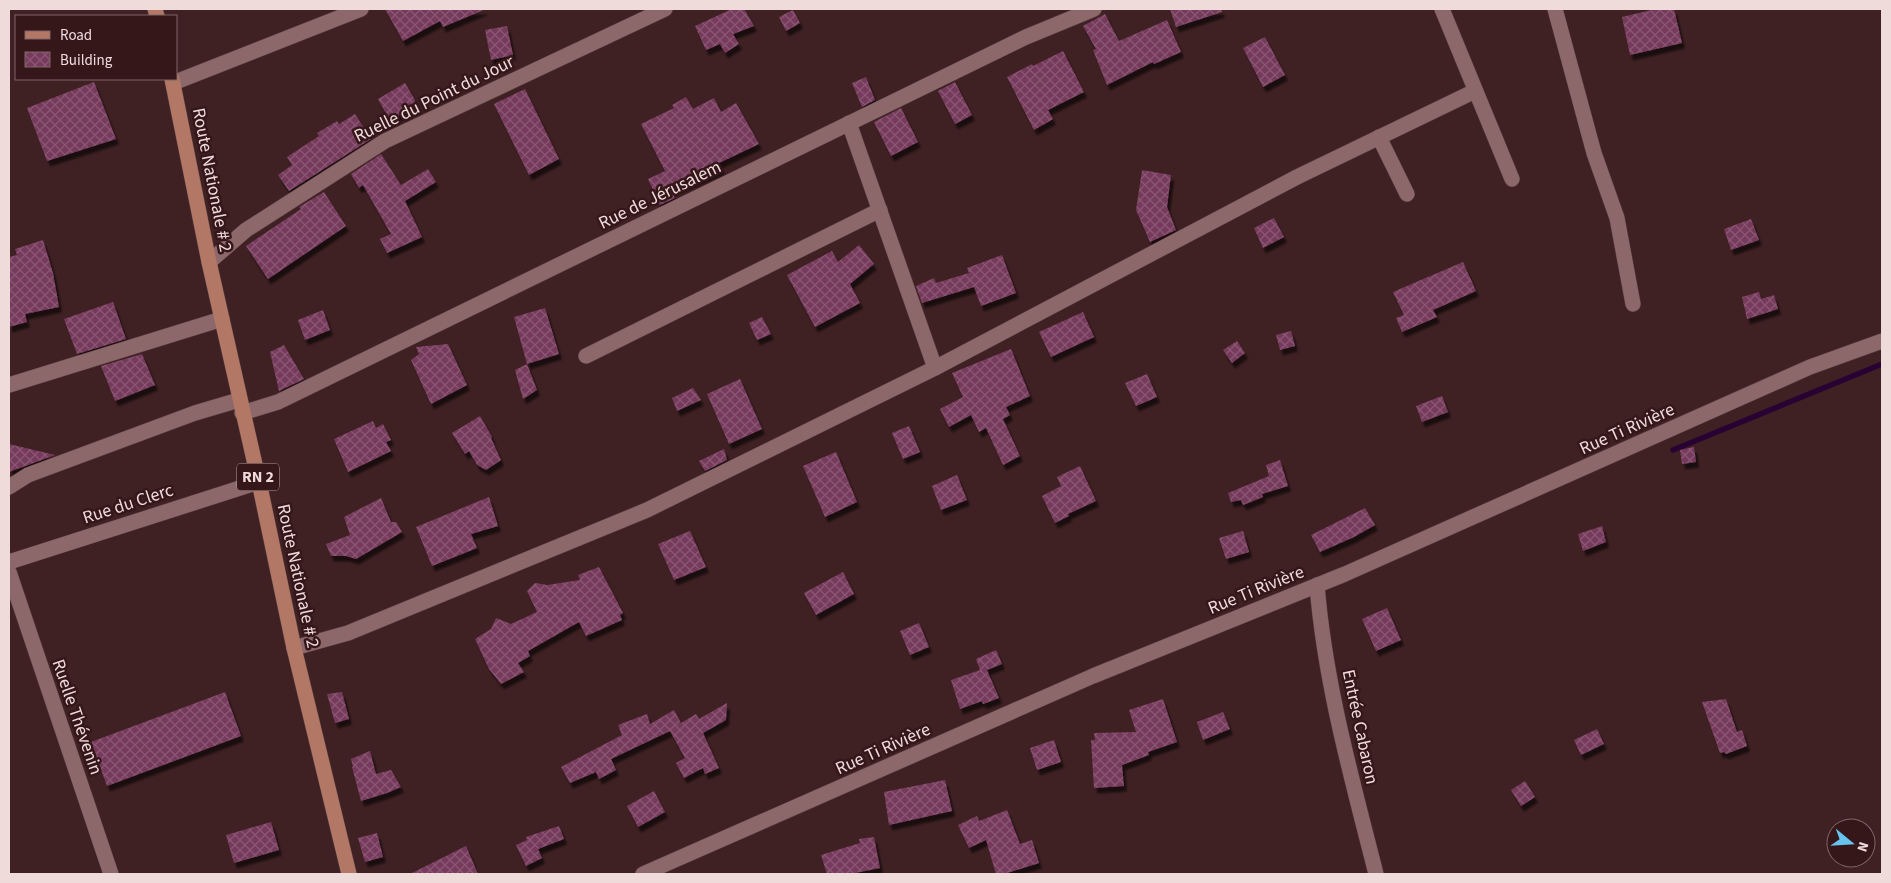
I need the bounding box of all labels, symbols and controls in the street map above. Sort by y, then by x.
legend [15,15,178,80]
text: Road [60,25,92,46]
street label: Ruelle du Point du Jour [350,49,519,149]
text: Building [60,50,113,71]
street label: Route Nationale # 2 [186,106,238,254]
street label: Rue de Jérusalem [594,154,726,236]
street label: Rue Ti Rivière [1575,397,1679,461]
road number: RN 2 [237,464,279,491]
street label: Rue du Clerc [79,478,177,530]
street label: Route Nationale # 2 [271,502,325,650]
street label: Rue Ti Rivière [1204,559,1308,621]
street label: Ruelle Thévenin [46,656,108,778]
street label: Entrée Cabaron [1336,667,1384,787]
street label: Rue Ti Rivière [831,717,935,781]
north arrow [1826,818,1876,868]
text: N [1851,839,1873,854]

